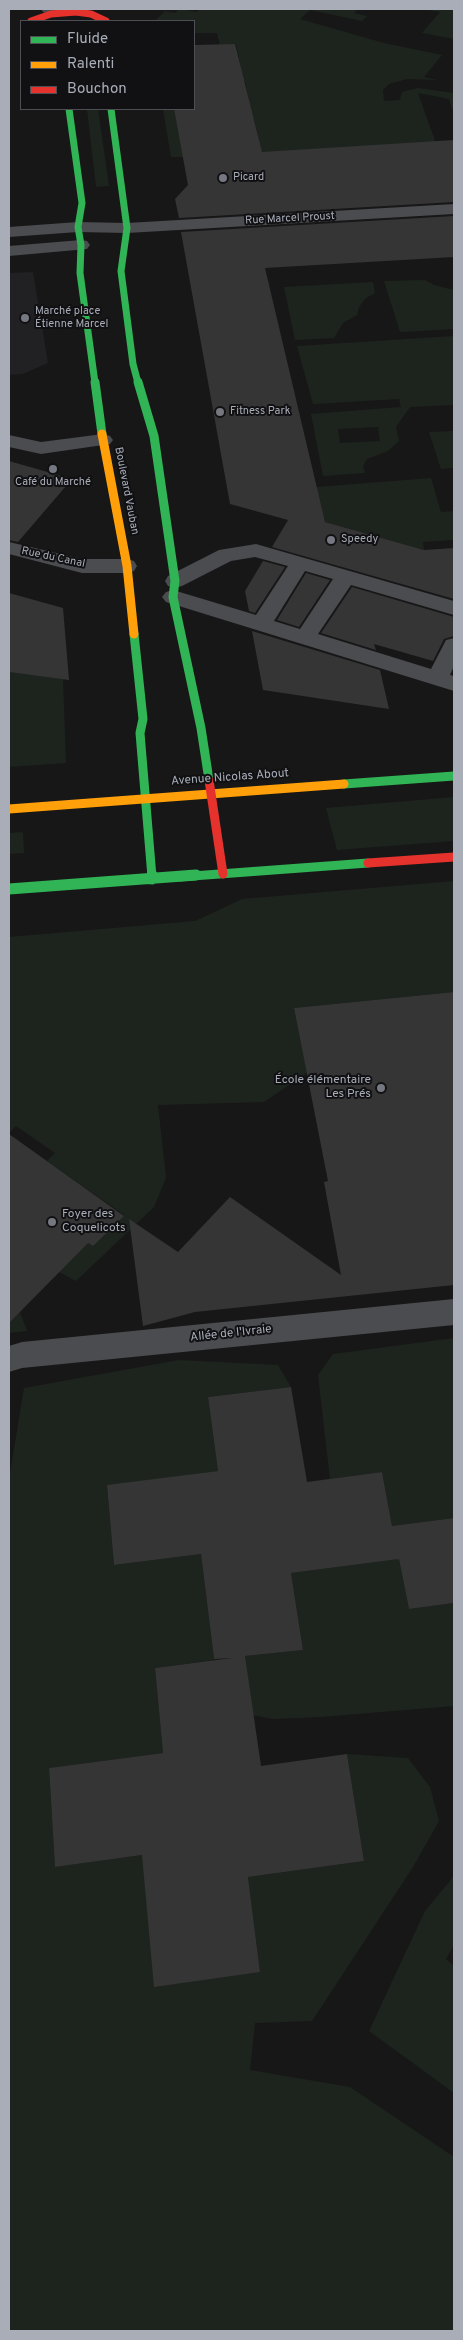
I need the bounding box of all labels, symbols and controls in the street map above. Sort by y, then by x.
legend [20,20,195,110]
text: Fluide [67,30,108,49]
text: Ralenti [67,55,114,74]
text: Bouchon [67,80,127,99]
place label: Picard [233,171,264,185]
marker: Picard [217,172,229,184]
street label: Rue Marcel Proust [245,210,335,228]
place label: Marché place Étienne Marcel [35,305,108,331]
marker: Marché place Étienne Marcel [19,312,31,324]
place label: Fitness Park [230,405,290,419]
marker: Fitness Park [214,406,226,418]
street label: Boulevard Vauban [111,446,141,536]
marker: Café du Marché [47,463,59,475]
place label: Café du Marché [15,476,91,490]
place label: Speedy [341,533,378,547]
marker: Speedy [325,534,337,546]
street label: Rue du Canal [20,545,86,571]
street label: Avenue Nicolas About [171,767,289,789]
place label: École élémentaire Les Prés [275,1074,371,1102]
marker: École élémentaire Les Prés [375,1082,387,1094]
place label: Foyer des Coquelicots [62,1208,126,1236]
marker: Foyer des Coquelicots [46,1216,58,1228]
street label: Allée de l'Ivraie [190,1323,272,1345]

